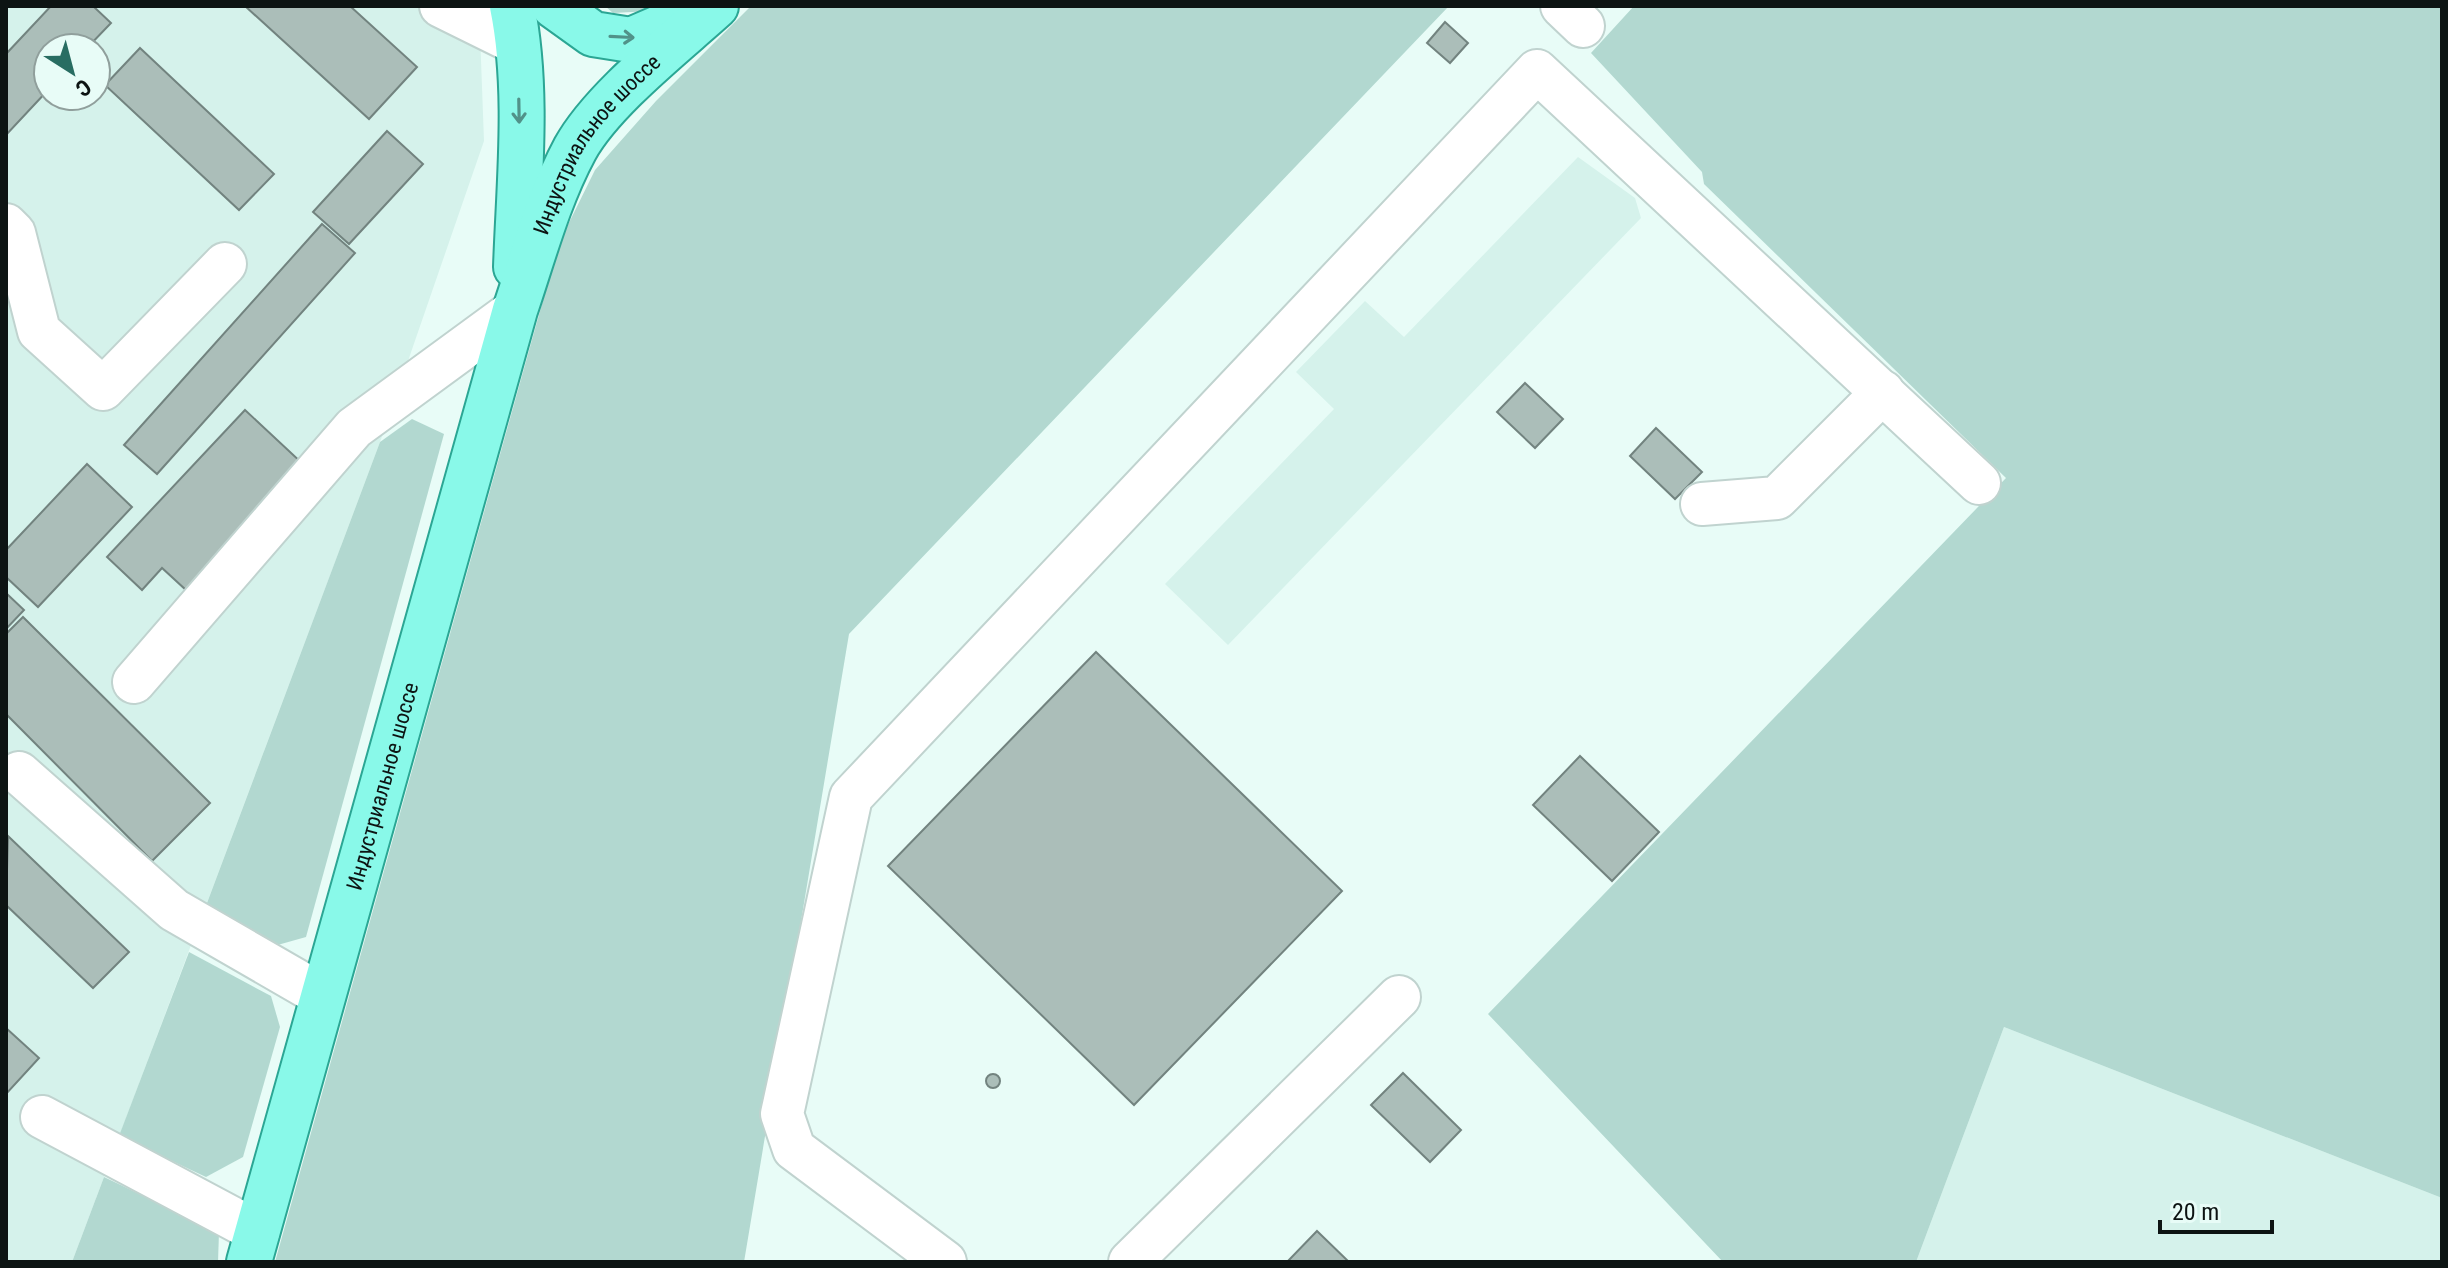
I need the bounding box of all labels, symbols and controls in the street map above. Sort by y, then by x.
one-way arrow [608,30,635,45]
north arrow [32,32,112,112]
street label: Индустриальное шоссе [528,49,665,238]
text: С [71,74,96,102]
one-way arrow [512,97,527,124]
street label: Индустриальное шоссе [341,680,423,893]
scale bar [2160,1184,2272,1234]
text: 20 m [2172,1198,2219,1226]

